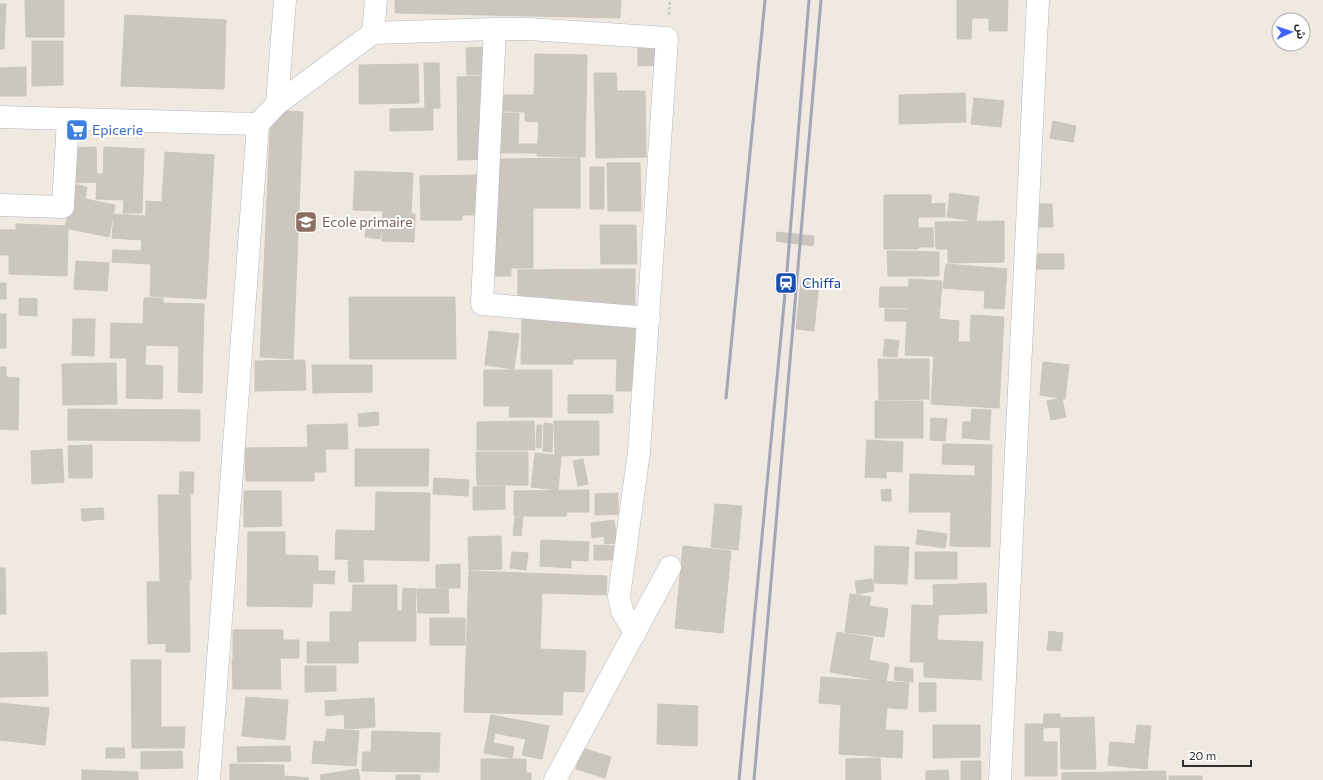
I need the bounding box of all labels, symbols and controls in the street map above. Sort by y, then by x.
north arrow [1271,12,1311,52]
text: ش [1294,24,1308,39]
supermarket icon: Epicerie [64,117,90,143]
place label: Epicerie [92,121,143,138]
school or university icon: Ecole primaire [293,209,319,235]
place label: Ecole primaire [322,213,413,230]
station icon: Chiffa [773,270,799,296]
place label: Chiffa [802,274,841,291]
scale bar [1183,742,1251,768]
text: 20 m [1189,748,1216,762]

